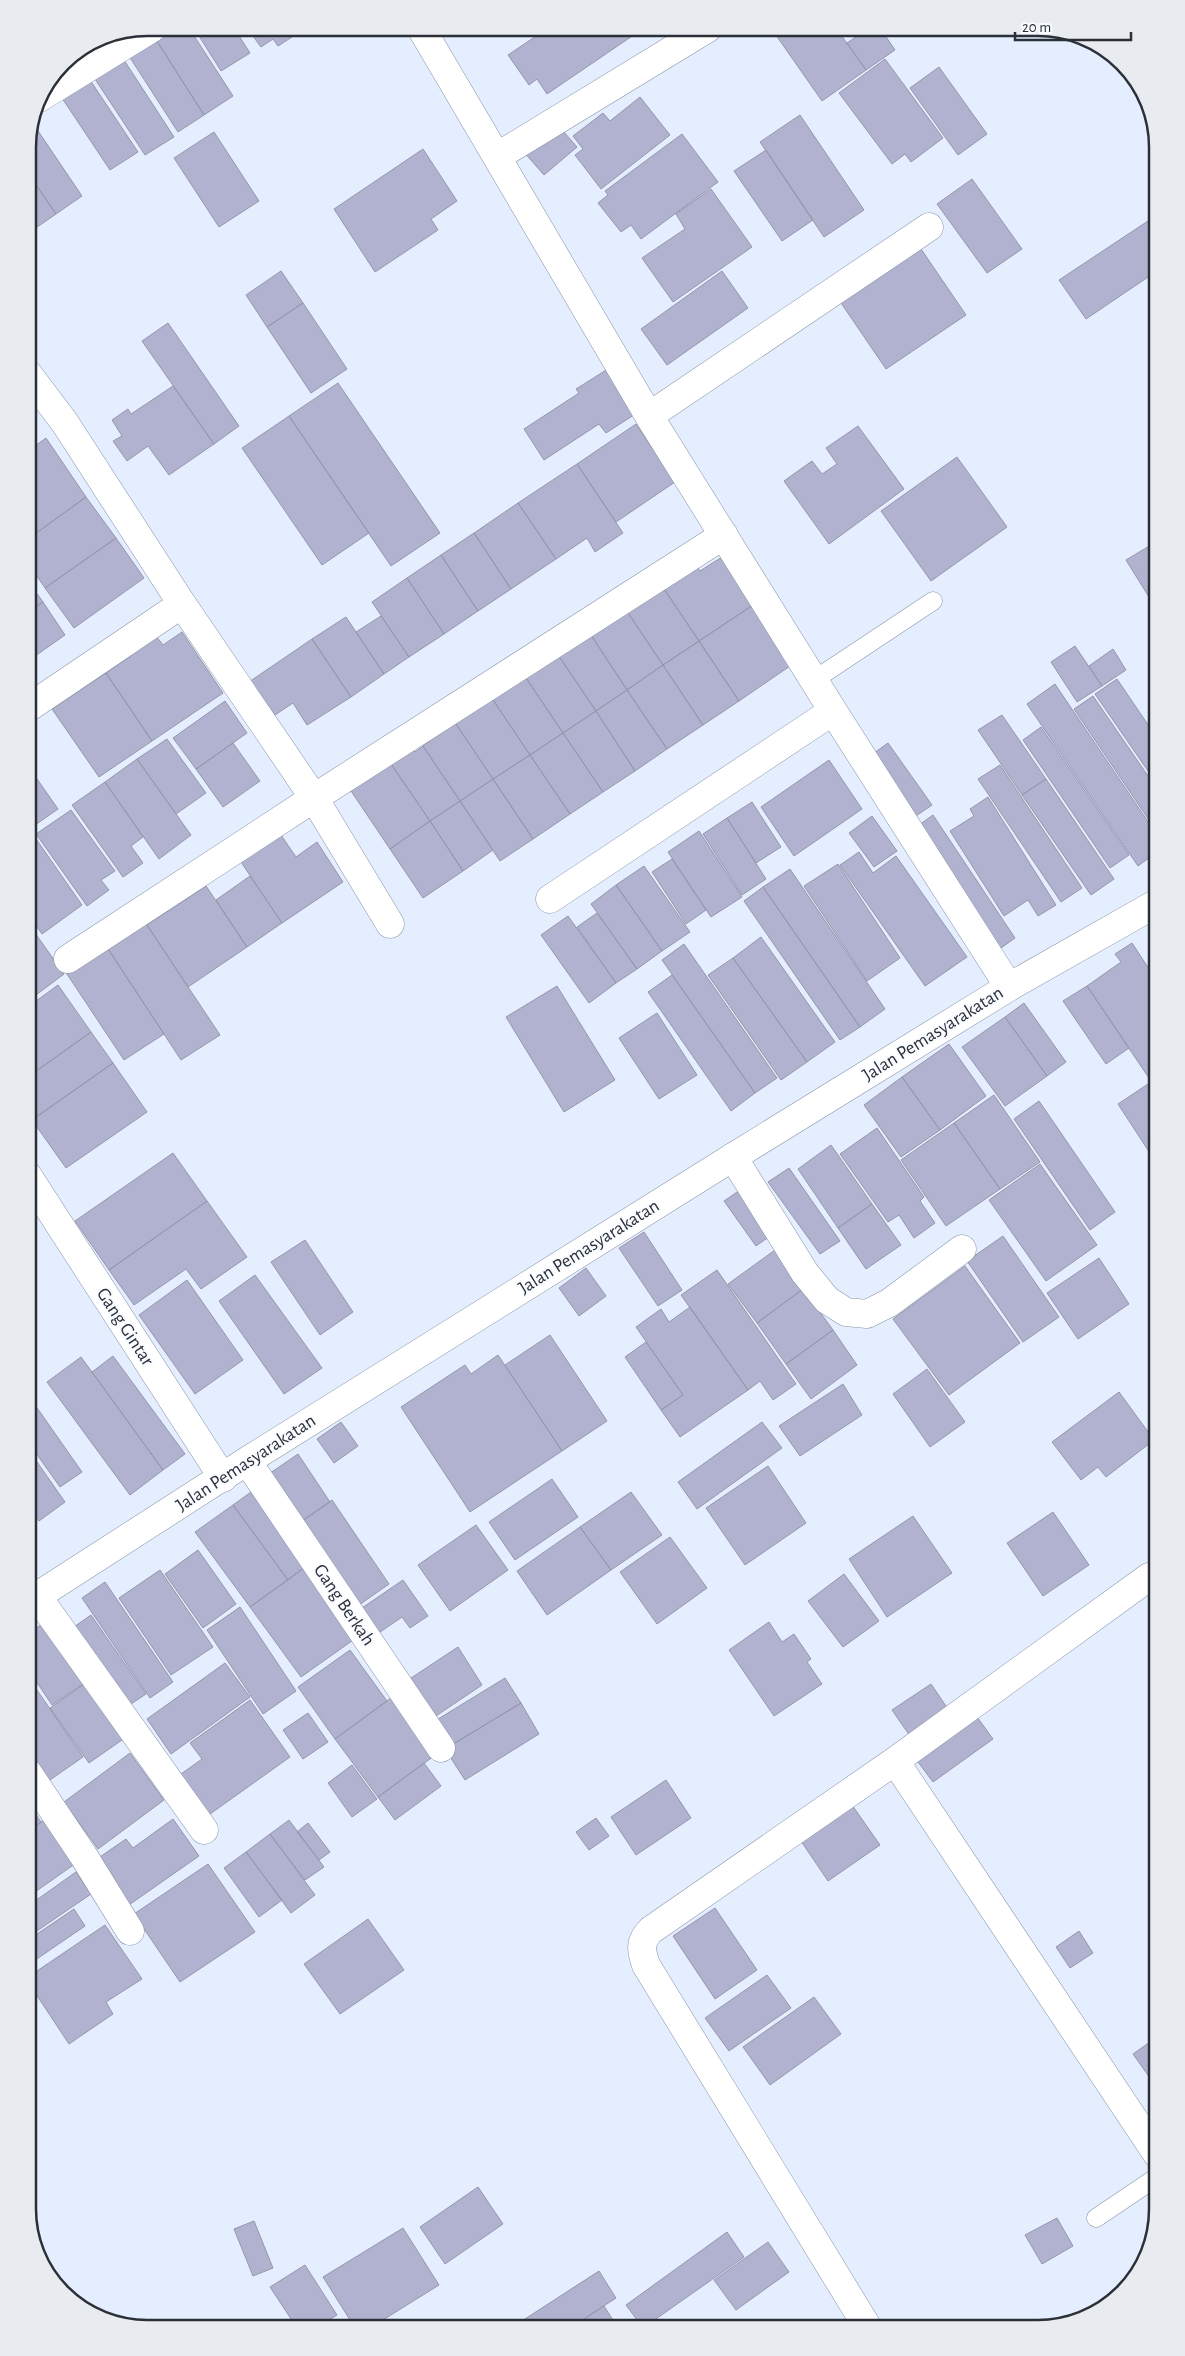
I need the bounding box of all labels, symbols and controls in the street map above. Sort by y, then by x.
scale bar [1015,10,1131,42]
text: 20 m [1022,20,1051,35]
street label: Jalan Pemasyarakatan [859,983,1007,1085]
street label: Jalan Pemasyarakatan [515,1196,663,1298]
street label: Gang Gintar [93,1285,157,1369]
street label: Jalan Pemasyarakatan [173,1411,319,1515]
street label: Gang Berkah [310,1561,378,1649]

